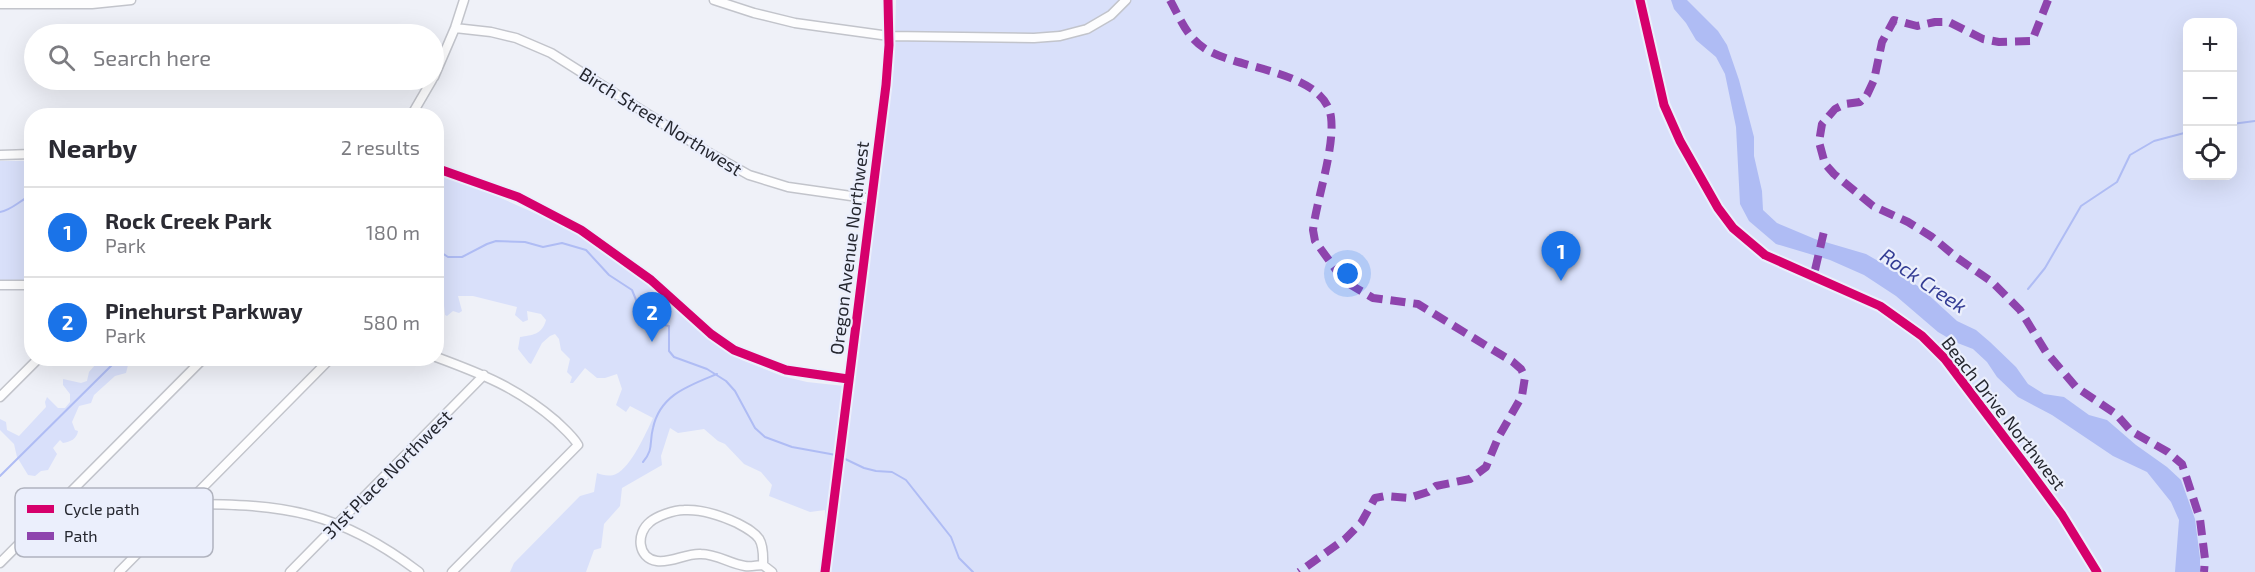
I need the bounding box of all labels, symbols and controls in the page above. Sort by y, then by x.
map controls [2183,18,2237,180]
button: + [2183,18,2237,72]
search box [24,24,444,90]
icon: search [45,41,78,74]
text: Search here [93,44,211,70]
street label: Birch Street Northwest [576,62,747,180]
button: − [2183,72,2237,126]
button: locate [2183,126,2237,180]
text: Nearby [48,132,137,163]
text: 2 results [341,135,420,159]
street label: Oregon Avenue Northwest [825,140,873,356]
text: Rock Creek Park [105,207,272,233]
text: 1 [63,220,72,244]
text: 180 m [366,220,420,244]
pin: 1 [1542,232,1580,281]
text: Park [105,233,146,257]
water label: Rock Creek [1876,242,1972,318]
your location [1333,259,1362,288]
pin: 2 [632,292,672,342]
text: Pinehurst Parkway [105,297,303,323]
text: 2 [62,310,73,334]
text: 580 m [363,310,420,334]
text: Park [105,323,146,347]
street label: Beach Drive Northwest [1937,332,2071,494]
street label: 31st Place Northwest [318,405,456,543]
legend [15,488,213,557]
text: Cycle path [64,499,140,518]
text: Path [64,526,98,545]

